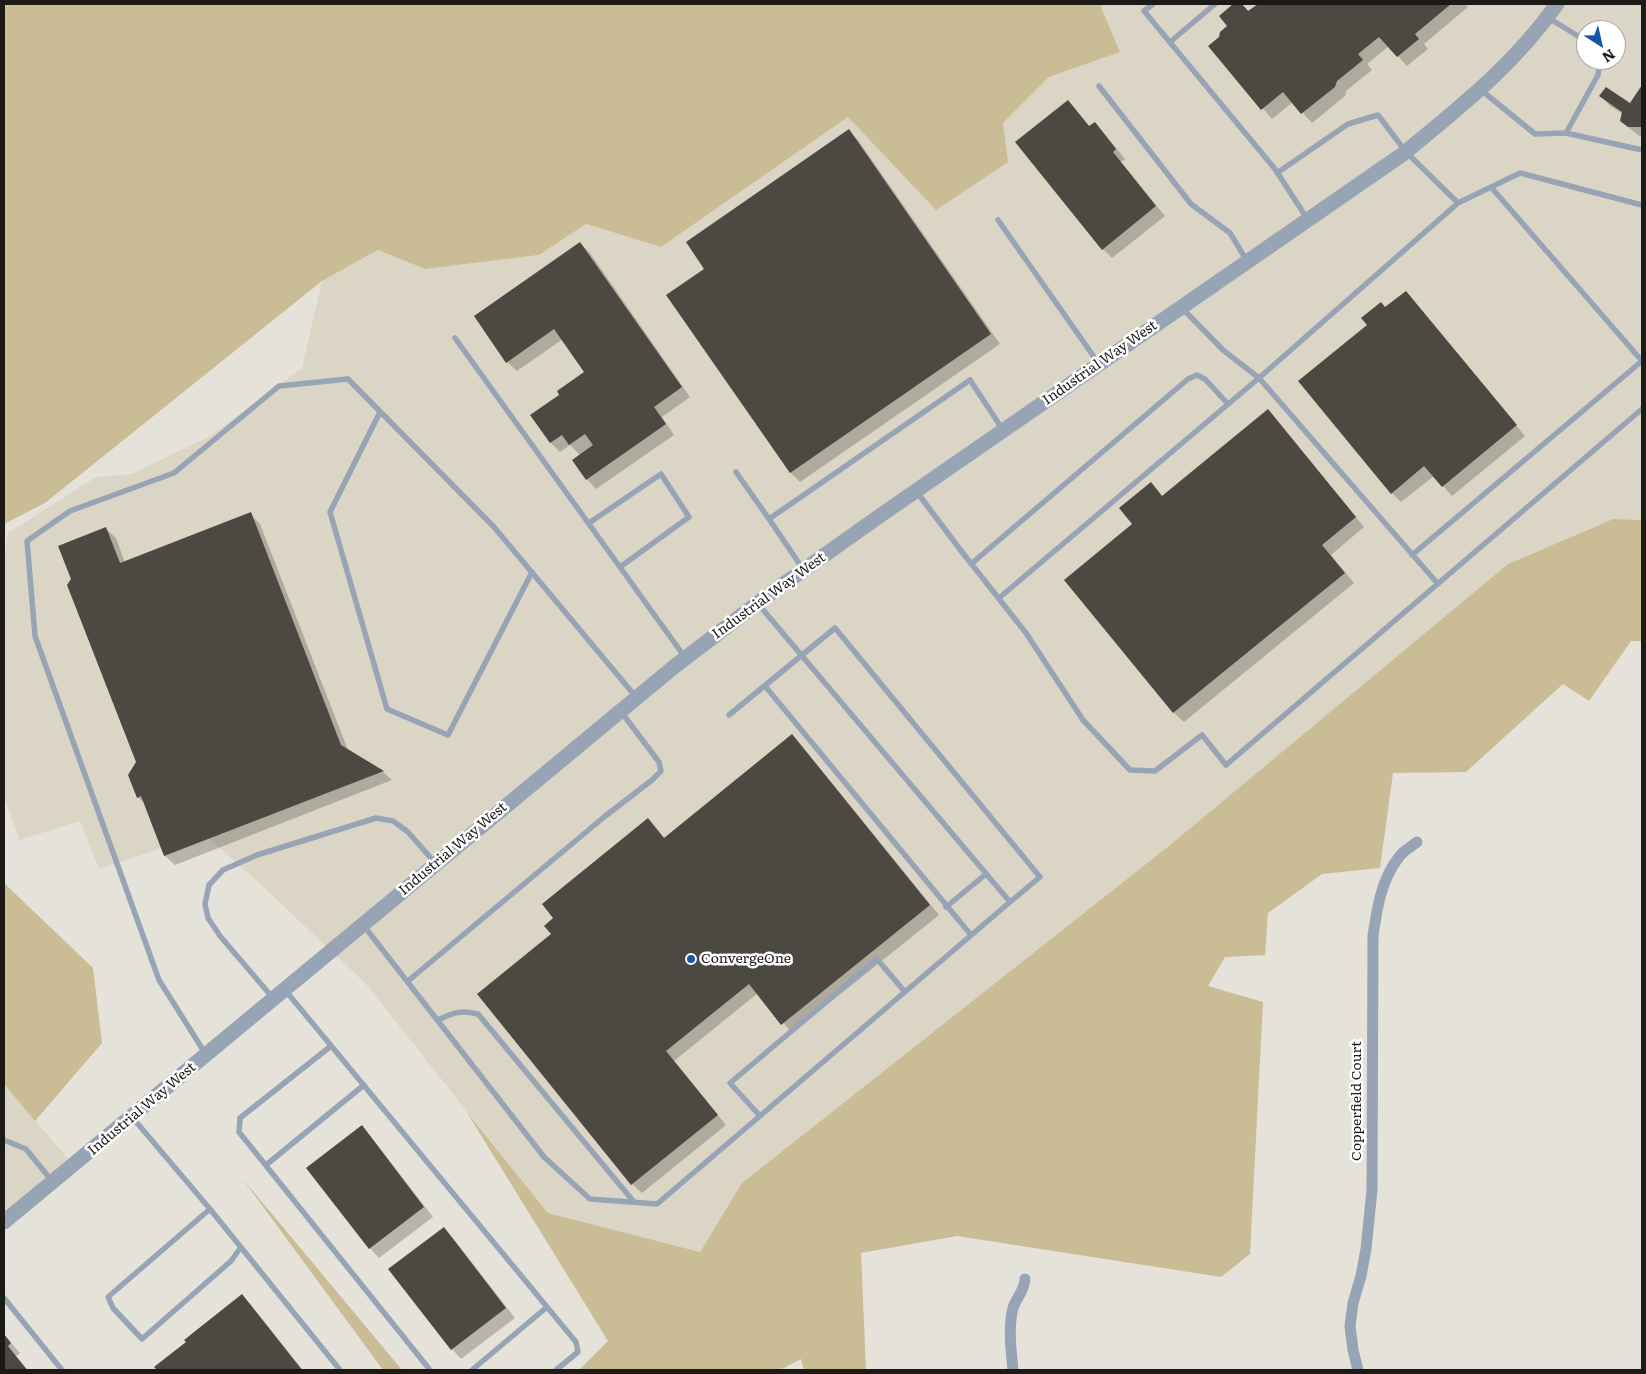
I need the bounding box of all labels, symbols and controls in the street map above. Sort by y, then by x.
north arrow [1576,20,1626,70]
text: N [1598,45,1620,68]
street label: Industrial Way West [1040,317,1160,409]
street label: Industrial Way West [709,549,829,643]
street label: Industrial Way West [396,799,510,899]
place label: ConvergeOne [701,951,791,967]
marker: ConvergeOne [685,953,697,965]
street label: Copperfield Court [1349,1041,1365,1161]
street label: Industrial Way West [85,1059,199,1159]

